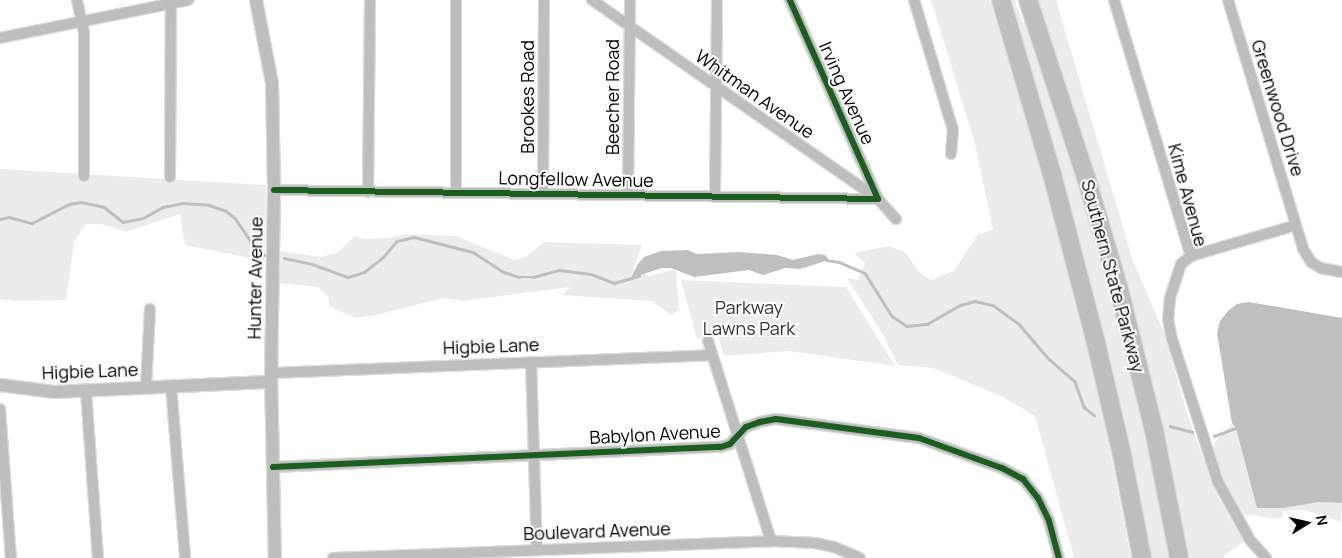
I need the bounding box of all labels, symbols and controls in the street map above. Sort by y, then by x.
street label: Greenwood Drive [1247,37,1309,179]
street label: Irving Avenue [815,38,879,148]
street label: Beecher Road [601,39,623,155]
street label: Brookes Road [516,40,538,154]
street label: Whitman Avenue [691,45,819,143]
street label: Kime Avenue [1164,141,1212,249]
street label: Longfellow Avenue [498,167,654,191]
street label: Southern State Parkway [1077,177,1149,375]
street label: Hunter Avenue [243,216,267,340]
park label: Parkway Lawns Park [703,297,795,340]
street label: Higbie Lane [442,334,540,358]
street label: Higbie Lane [41,359,139,383]
street label: Babylon Avenue [589,420,721,448]
north arrow [1282,498,1332,548]
text: N [1312,514,1332,527]
street label: Boulevard Avenue [523,518,671,544]

